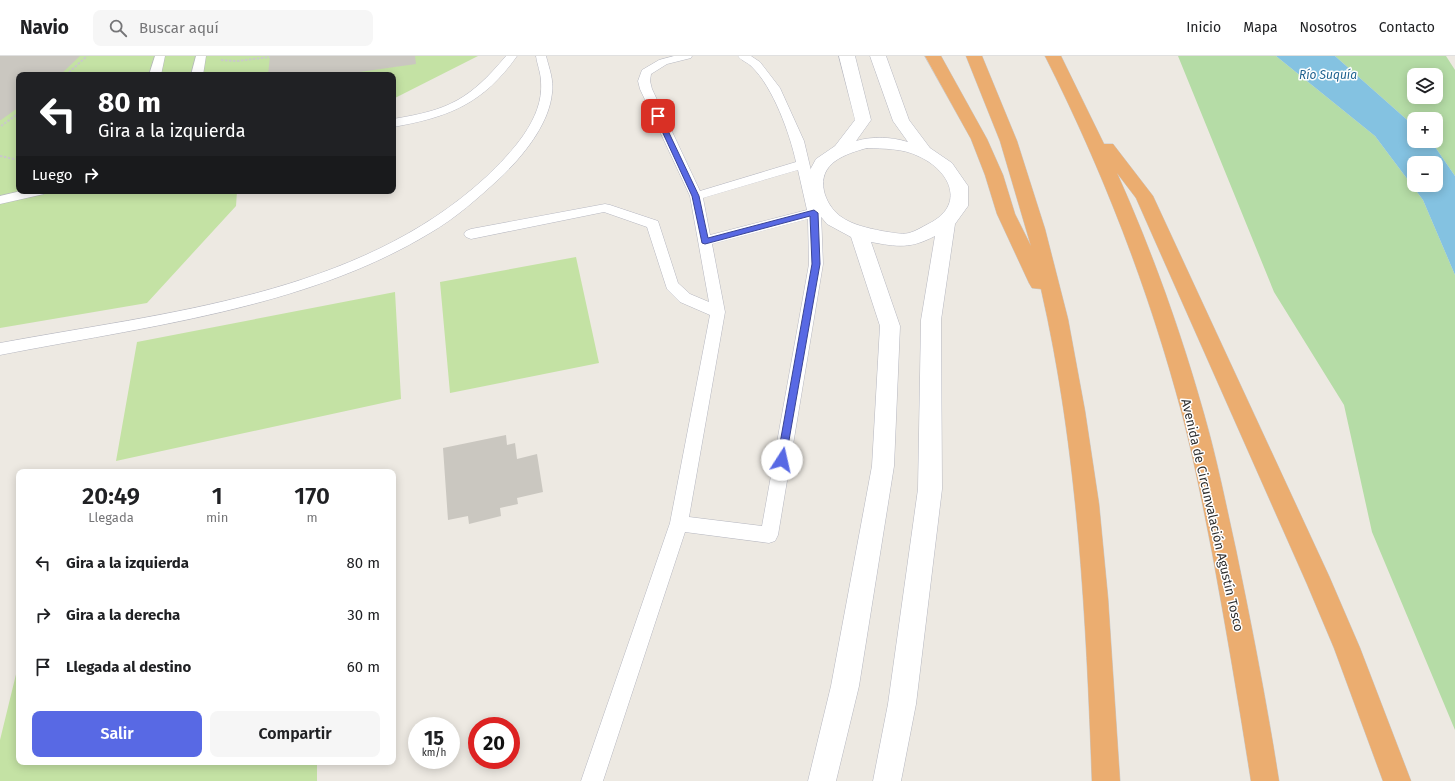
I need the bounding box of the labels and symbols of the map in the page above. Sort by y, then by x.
water label: Río Suquía [1299,68,1357,82]
pin [641,99,675,133]
street label: Avenida de Circunvalación Agustín Tosco [1178,397,1247,633]
position arrow [761,439,803,481]
speed limit sign: 20 [468,717,520,769]

